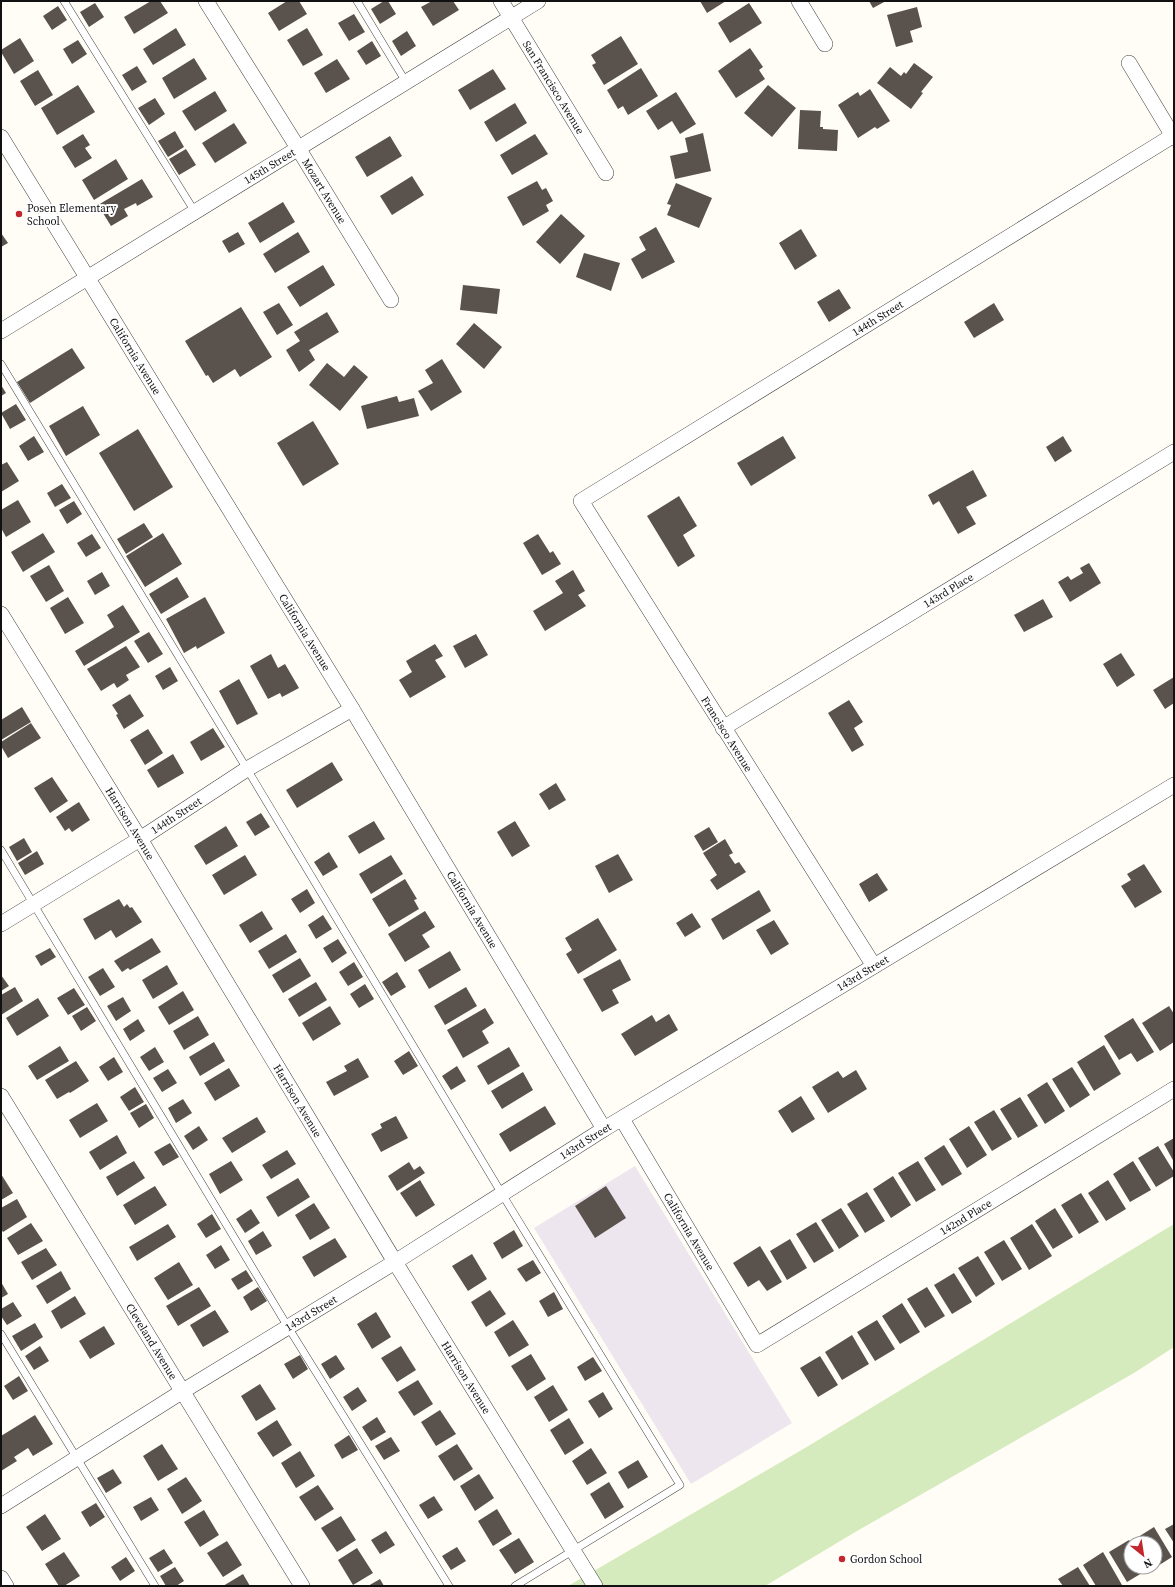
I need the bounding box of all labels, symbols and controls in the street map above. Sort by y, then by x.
street label: San Francisco Avenue [519,38,588,137]
street label: 145th Street [241,145,299,188]
street label: Mozart Avenue [298,156,350,227]
place label: Posen Elementary School [27,201,116,229]
marker: Posen Elementary School [14,209,24,219]
street label: 144th Street [849,297,907,340]
street label: California Avenue [106,315,165,398]
street label: 143rd Place [921,569,977,612]
street label: California Avenue [275,591,334,674]
street label: Francisco Avenue [697,694,756,775]
street label: Harrison Avenue [102,784,158,863]
street label: 144th Street [148,794,205,838]
street label: California Avenue [443,868,501,952]
street label: 143rd Street [834,952,892,995]
street label: Harrison Avenue [269,1062,325,1141]
street label: 143rd Street [557,1119,614,1163]
street label: California Avenue [660,1190,718,1274]
street label: 142nd Place [937,1196,995,1239]
street label: 143rd Street [282,1292,340,1335]
street label: Cleveland Avenue [122,1301,181,1383]
street label: Harrison Avenue [438,1338,494,1417]
north arrow [1123,1535,1163,1575]
place label: Gordon School [850,1552,922,1567]
marker: Gordon School [837,1554,847,1564]
text: N [1141,1555,1155,1572]

